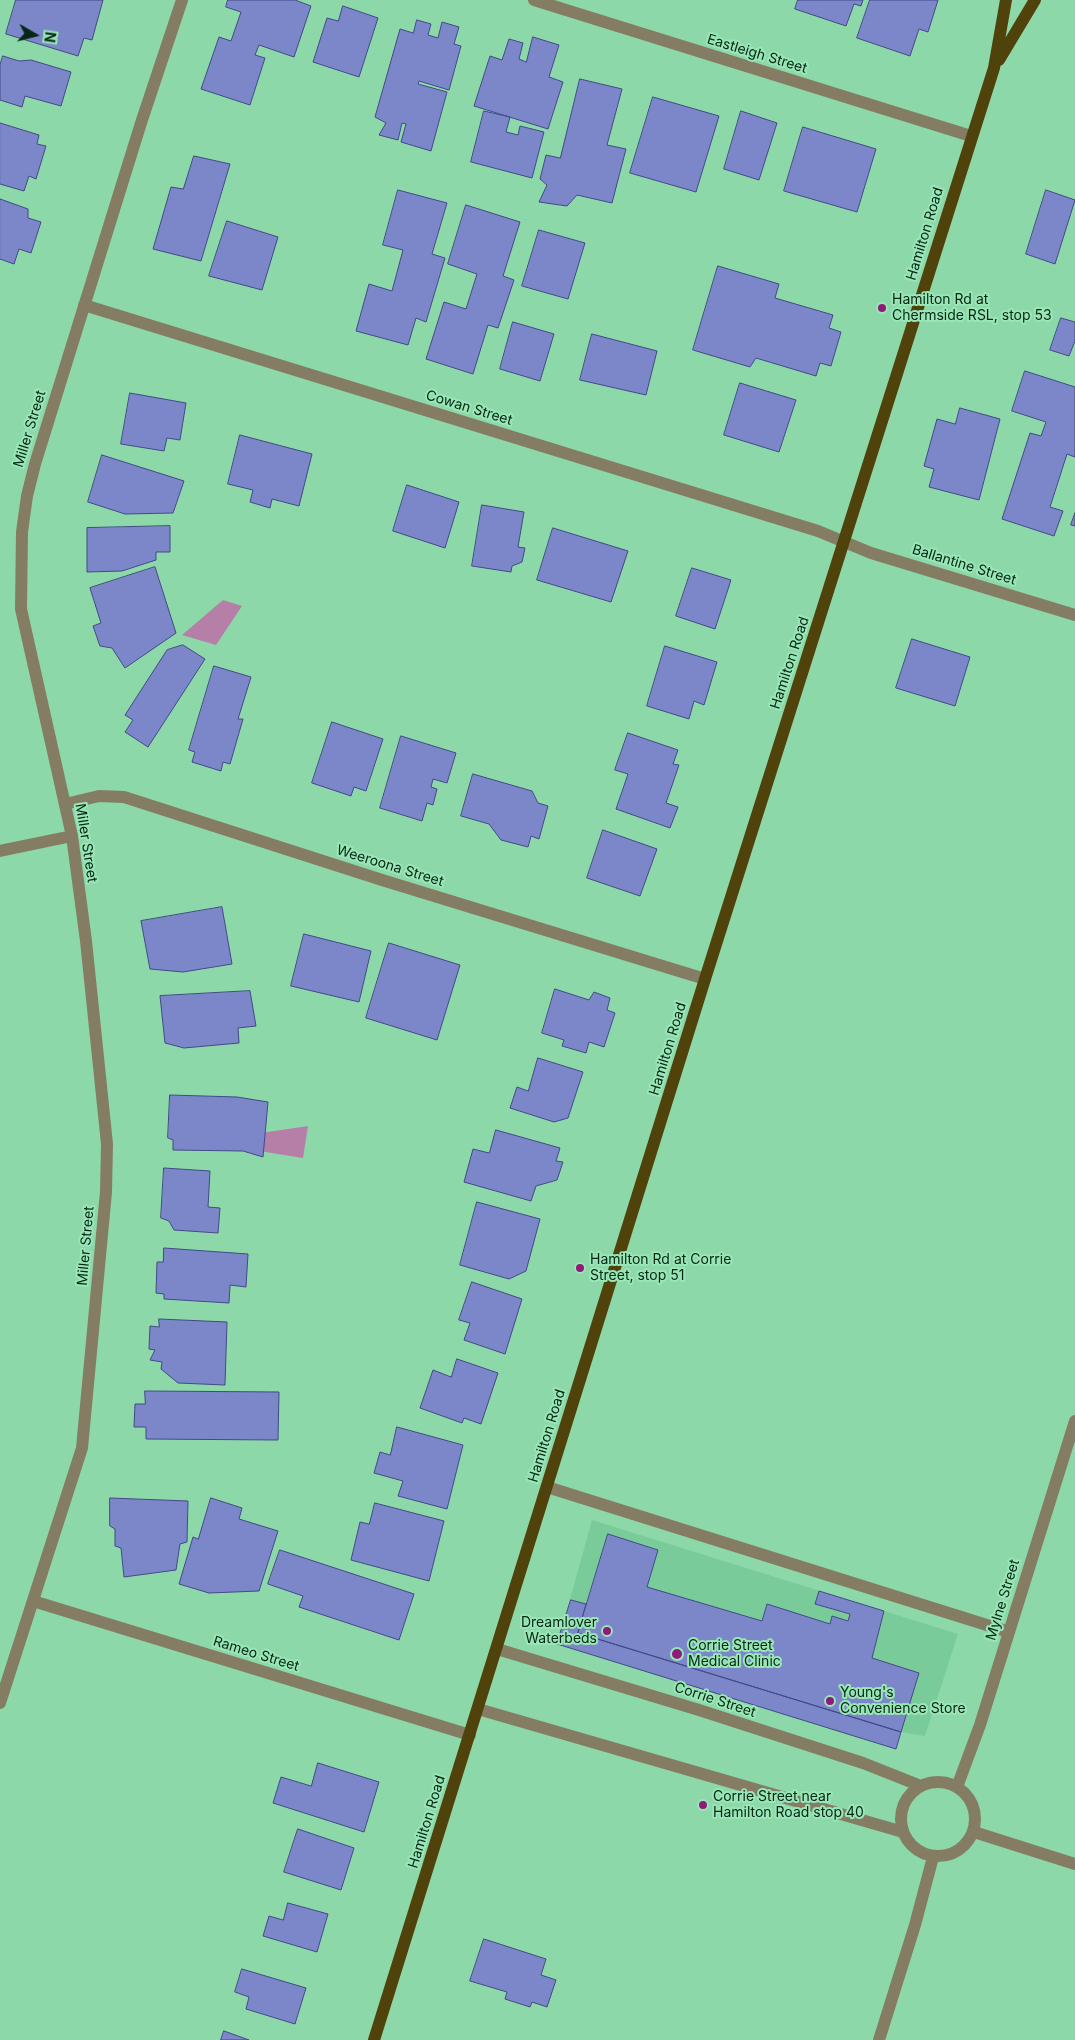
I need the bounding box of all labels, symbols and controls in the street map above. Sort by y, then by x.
north arrow [10,10,60,60]
text: N [41,31,60,44]
street label: Eastleigh Street [705,31,809,77]
street label: Hamilton Road [903,185,947,283]
place label: Hamilton Rd at Chermside RSL, stop 53 [892,292,1052,324]
marker: Hamilton Rd at Chermside RSL, stop 53 [876,302,888,314]
street label: Cowan Street [424,387,514,429]
street label: Miller Street [10,388,50,470]
street label: Ballantine Street [910,541,1018,589]
street label: Hamilton Road [767,615,813,711]
street label: Miller Street [71,802,101,884]
street label: Weeroona Street [335,842,445,890]
street label: Hamilton Road [646,1000,690,1098]
street label: Miller Street [74,1206,98,1286]
place label: Hamilton Rd at Corrie Street, stop 51 [590,1252,731,1284]
marker: Hamilton Rd at Corrie Street, stop 51 [574,1262,586,1274]
street label: Hamilton Road [525,1387,569,1485]
street label: Mylne Street [983,1557,1023,1643]
place label: Dreamlover Waterbeds [521,1615,597,1648]
marker: Dreamlover Waterbeds [601,1625,613,1637]
street label: Rameo Street [211,1633,301,1675]
place label: Corrie Street Medical Clinic [688,1638,781,1670]
marker: Corrie Street Medical Clinic [670,1647,684,1661]
street label: Corrie Street [672,1679,758,1721]
place label: Young's Convenience Store [840,1685,966,1718]
marker: Young's Convenience Store [824,1695,836,1707]
street label: Hamilton Road [405,1773,449,1871]
place label: Corrie Street near Hamilton Road stop 40 [713,1789,864,1821]
marker: Corrie Street near Hamilton Road stop 40 [697,1799,709,1811]

